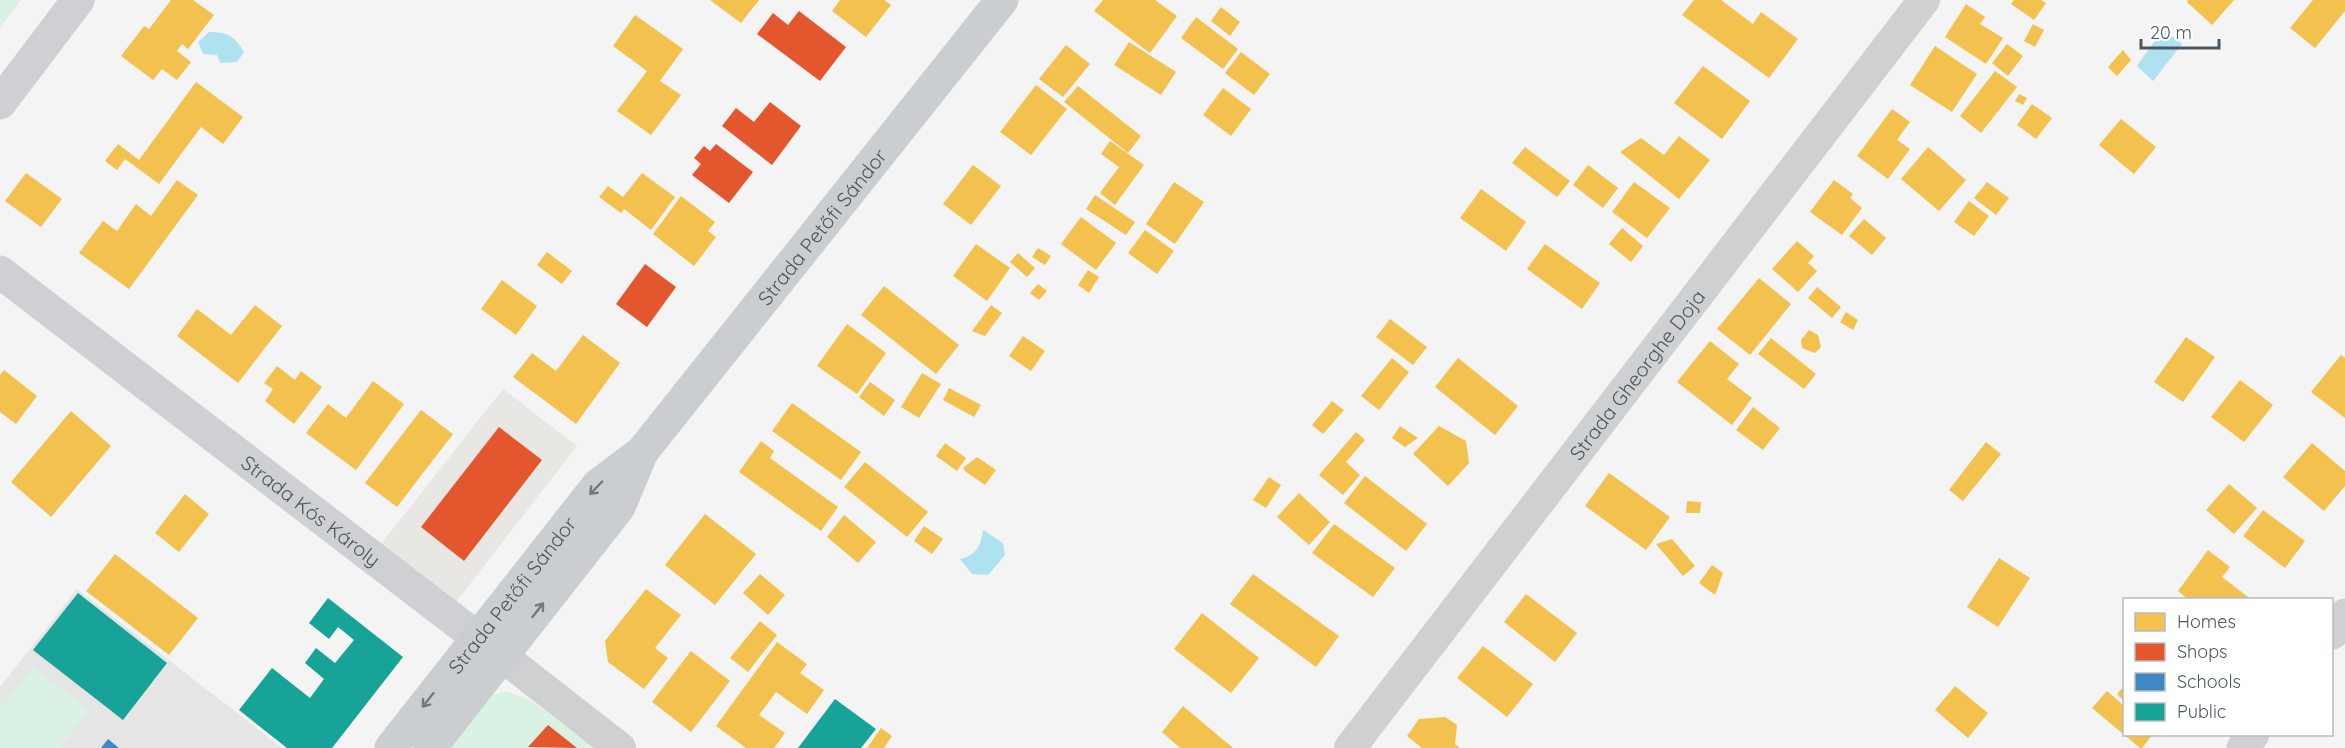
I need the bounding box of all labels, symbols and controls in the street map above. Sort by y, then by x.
scale bar [2141,12,2219,50]
text: 20 m [2150,21,2192,44]
street label: Strada Petőfi Sándor [752,143,892,310]
street label: Strada Gheorghe Doja [1563,284,1710,465]
street label: Strada Kós Károly [237,449,386,572]
one-way arrow [589,481,603,496]
street label: Strada Petőfi Sándor [442,511,581,678]
legend [2123,598,2333,736]
one-way arrow [531,603,544,619]
text: Homes [2177,610,2236,633]
text: Shops [2177,640,2228,663]
text: Schools [2177,670,2241,693]
one-way arrow [422,692,435,708]
text: Public [2177,700,2226,723]

